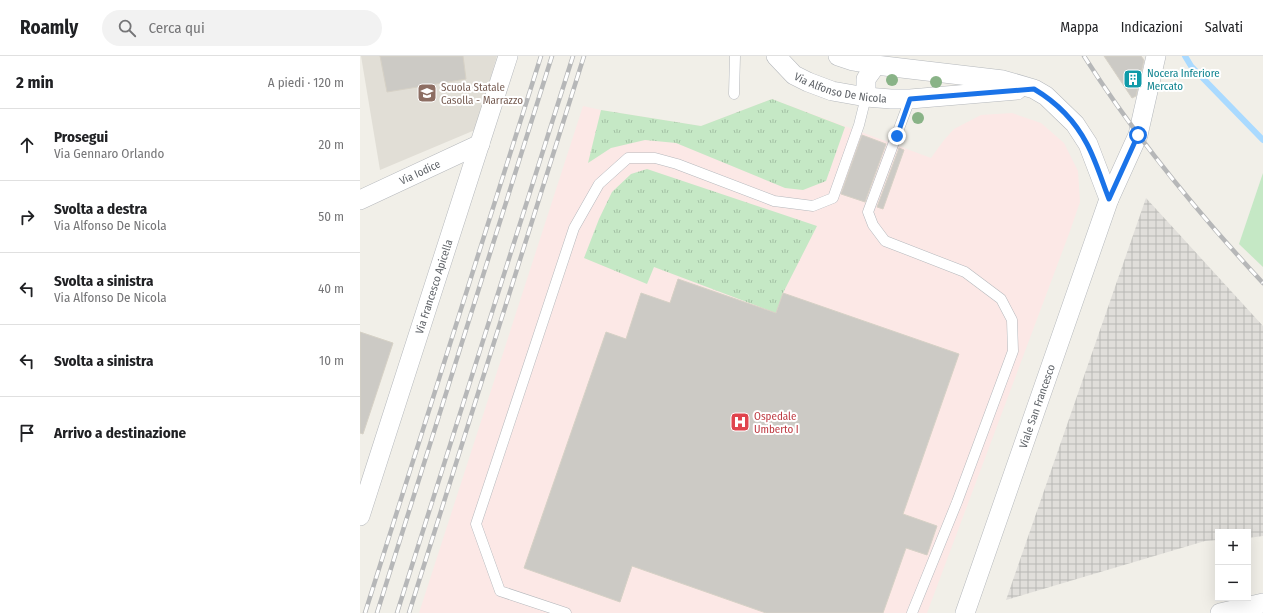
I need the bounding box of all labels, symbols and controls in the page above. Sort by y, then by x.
search box [102,10,382,46]
text: Roamly [20,16,78,39]
icon: search [116,17,138,39]
text: Cerca qui [148,19,205,37]
text: Mappa [1060,19,1099,36]
text: Indicazioni [1121,19,1183,36]
text: Salvati [1205,19,1243,36]
place label: Nocera Inferiore Mercato [1147,67,1220,93]
building icon: Nocera Inferiore Mercato [1122,68,1144,90]
street label: Via Alfonso De Nicola [792,70,887,106]
text: 2 min [16,72,54,93]
text: A piedi · 120 m [268,75,344,90]
place label: Scuola Statale Casolla - Marrazzo [441,81,523,107]
school or university icon: Scuola Statale Casolla - Marrazzo [416,82,438,104]
route start [1129,126,1147,144]
route end [888,127,906,145]
text: Prosegui [54,128,108,146]
icon: ahead [16,134,38,156]
text: 20 m [318,137,344,152]
text: Via Gennaro Orlando [54,146,164,161]
street label: Via Iodice [397,157,443,188]
text: Svolta a destra [54,200,147,218]
icon: right [16,206,38,228]
text: 50 m [318,209,344,224]
text: Via Alfonso De Nicola [54,218,167,233]
street label: Via Francesco Apicella [413,238,456,336]
text: Svolta a sinistra [54,272,154,290]
icon: left [16,278,38,300]
text: 40 m [318,281,344,296]
text: Via Alfonso De Nicola [54,290,167,305]
icon: left [16,350,38,372]
text: Svolta a sinistra [54,352,154,370]
text: 10 m [319,353,344,368]
street label: Viale San Francesco [1017,362,1058,450]
place label: Ospedale Umberto I [754,410,799,436]
hospital icon: Ospedale Umberto I [729,411,751,433]
icon: arrive [16,422,38,444]
text: Arrivo a destinazione [54,424,186,442]
map controls [1215,529,1251,601]
button: + [1215,529,1251,565]
button: − [1215,565,1251,601]

